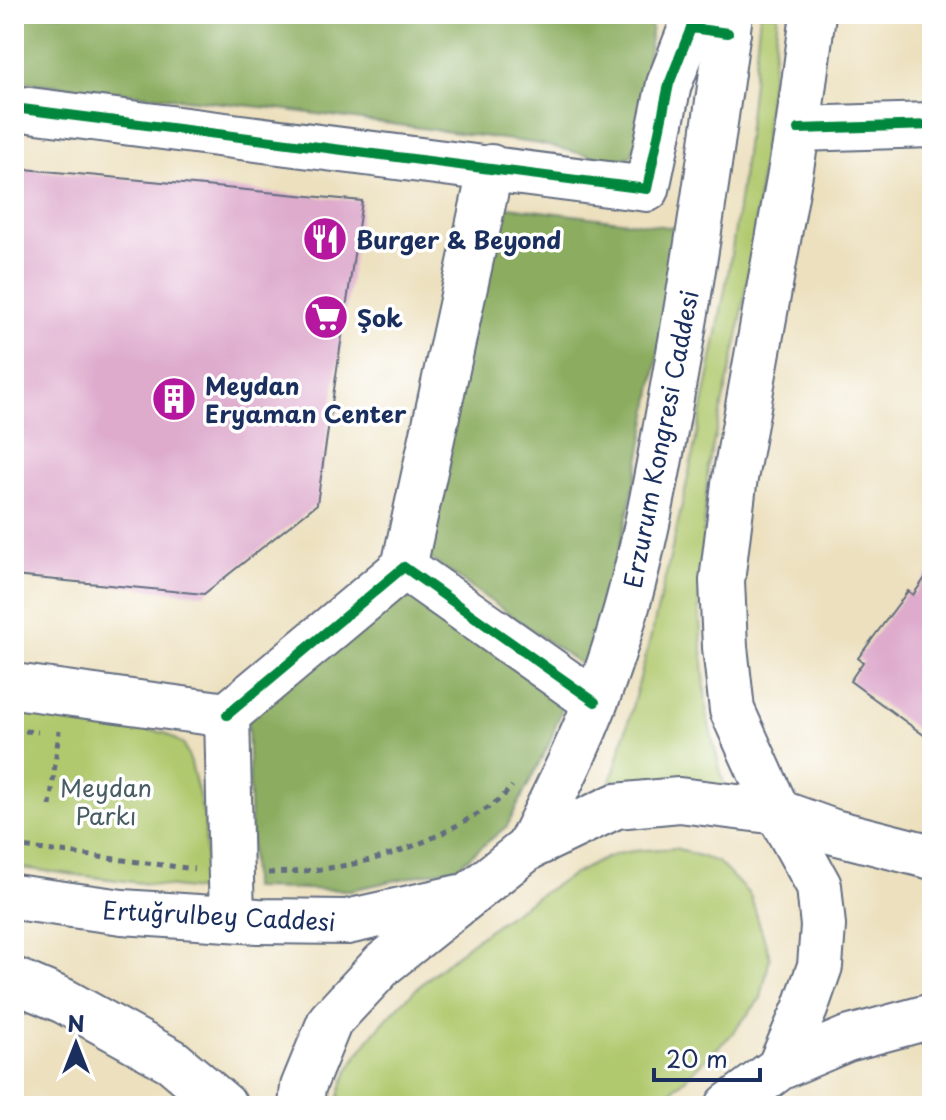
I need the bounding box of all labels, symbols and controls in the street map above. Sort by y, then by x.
restaurant icon: Burger & Beyond [301,215,349,263]
place label: Burger & Beyond [356,221,561,257]
street label: Erzurum Kongresi Caddesi [613,287,707,591]
supermarket icon: Şok [302,293,350,341]
place label: Şok [357,299,403,335]
place label: Meydan Eryaman Center [205,367,407,431]
building icon: Meydan Eryaman Center [150,375,198,423]
park label: Meydan Parkı [60,769,152,833]
street label: Ertuğrulbey Caddesi [102,891,336,939]
north arrow [36,1004,116,1084]
text: N [67,1006,85,1039]
scale bar [654,1032,760,1082]
text: 20 m [666,1040,728,1076]

